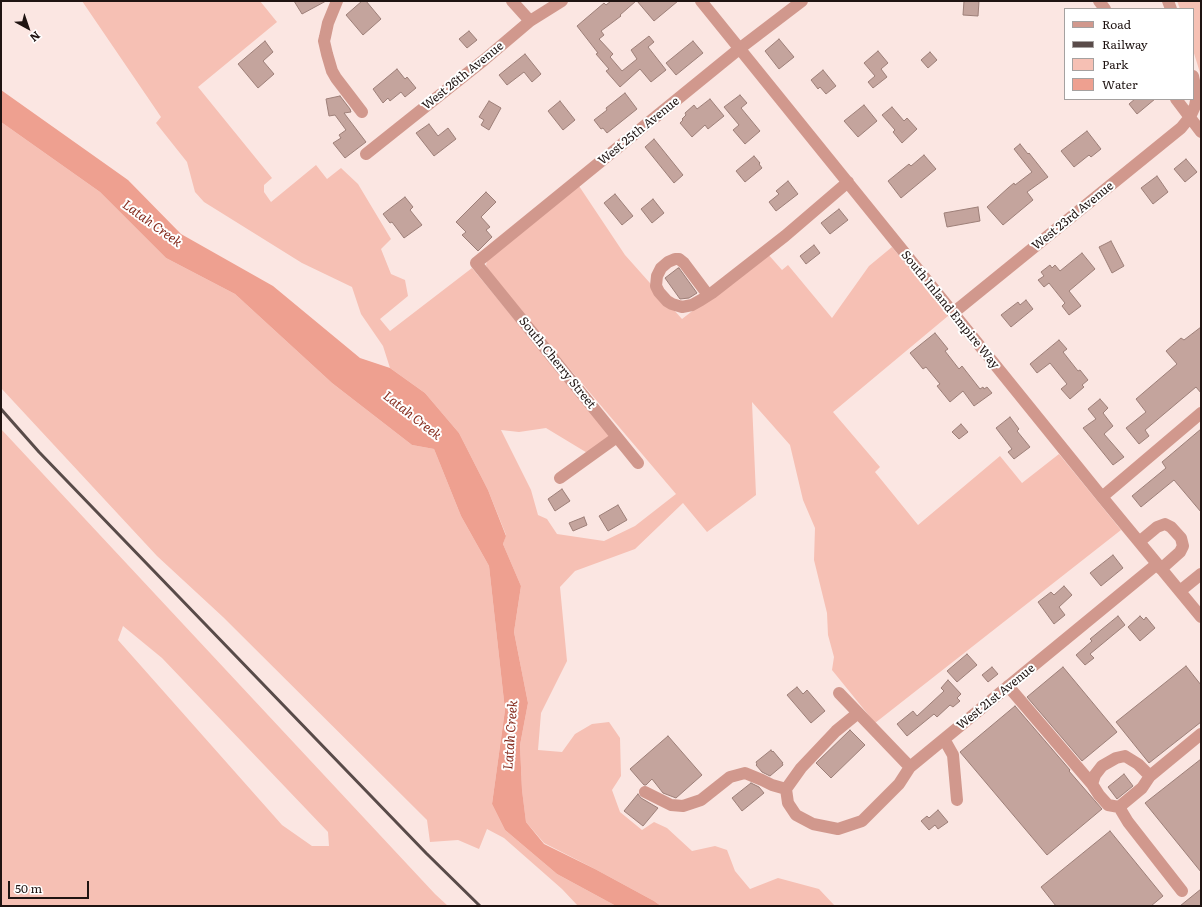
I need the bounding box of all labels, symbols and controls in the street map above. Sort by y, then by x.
north arrow [8,8,48,48]
legend [1064,8,1194,100]
text: Road [1102,15,1131,33]
text: N [27,28,44,46]
text: Railway [1102,35,1148,53]
street label: West 26th Avenue [419,39,507,113]
text: Park [1102,55,1128,73]
text: Water [1102,75,1138,93]
street label: West 25th Avenue [596,94,682,168]
street label: West 23rd Avenue [1029,179,1117,253]
water label: Latah Creek [119,197,185,251]
street label: South Inland Empire Way [898,248,1002,372]
street label: South Cherry Street [516,314,598,412]
water label: Latah Creek [380,388,444,444]
street label: West 21st Avenue [954,661,1038,733]
water label: Latah Creek [501,700,521,770]
scale bar [10,873,91,899]
text: 50 m [15,879,42,897]

